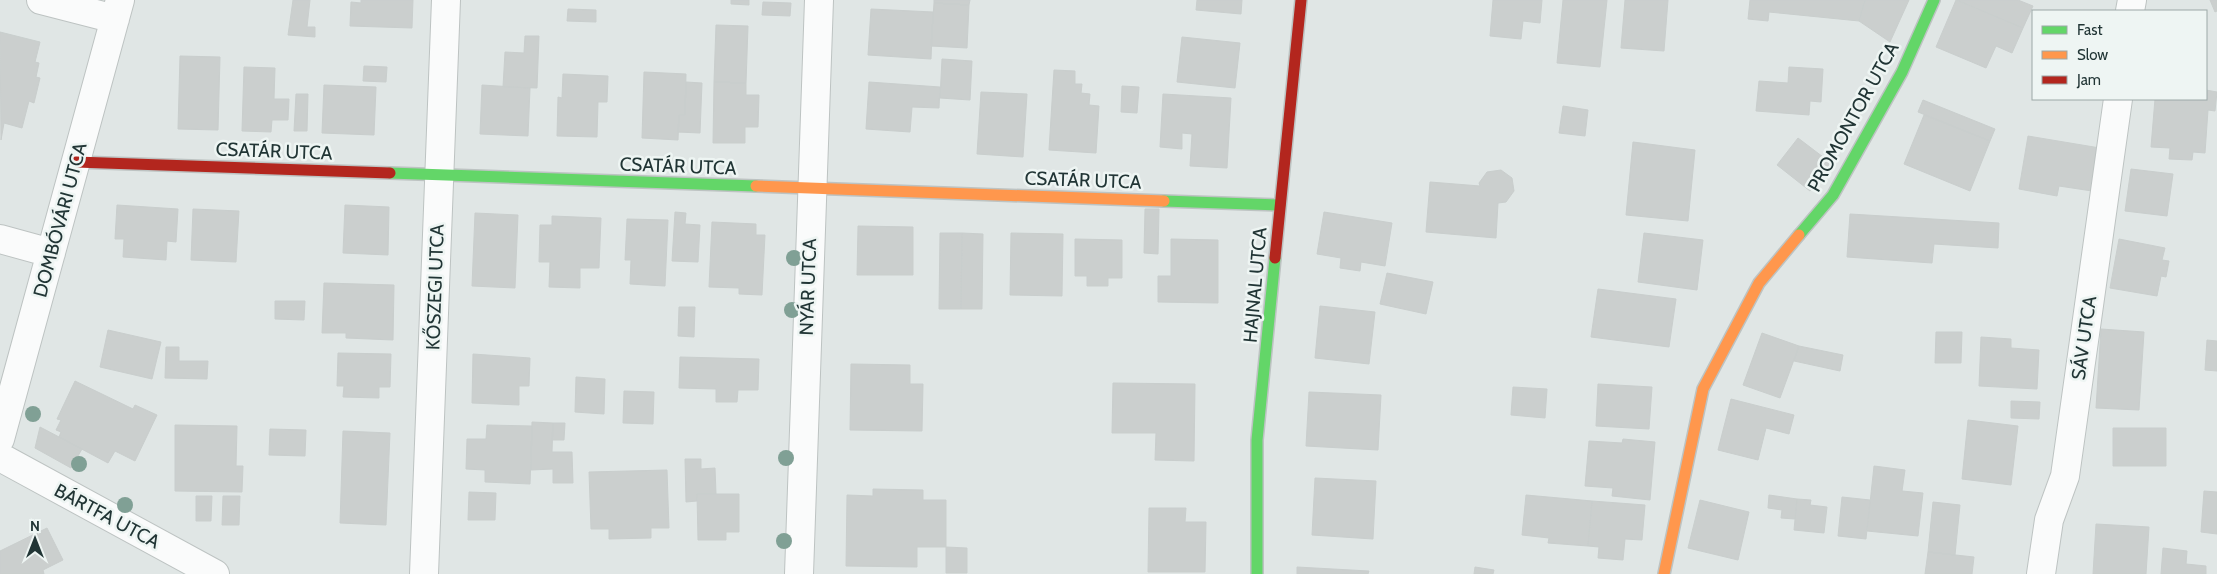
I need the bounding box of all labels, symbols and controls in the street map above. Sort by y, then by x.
legend [2032,10,2207,100]
text: Fast [2077,21,2102,39]
street label: PROMONTOR UTCA [1802,38,1904,196]
text: Slow [2077,46,2108,64]
text: Jam [2076,71,2101,89]
street label: CSATÁR UTCA [215,136,333,165]
street label: DOMBÓVÁRI UTCA [27,140,92,300]
street label: CSATÁR UTCA [619,151,737,180]
street label: CSATÁR UTCA [1024,165,1142,194]
street label: KŐSZEGI UTCA [420,223,449,350]
street label: HAJNAL UTCA [1239,226,1272,344]
street label: NYÁR UTCA [794,238,821,336]
street label: SÁV UTCA [2066,294,2101,381]
street label: BÁRTFA UTCA [50,478,164,554]
north arrow [10,514,60,564]
text: N [30,517,40,535]

